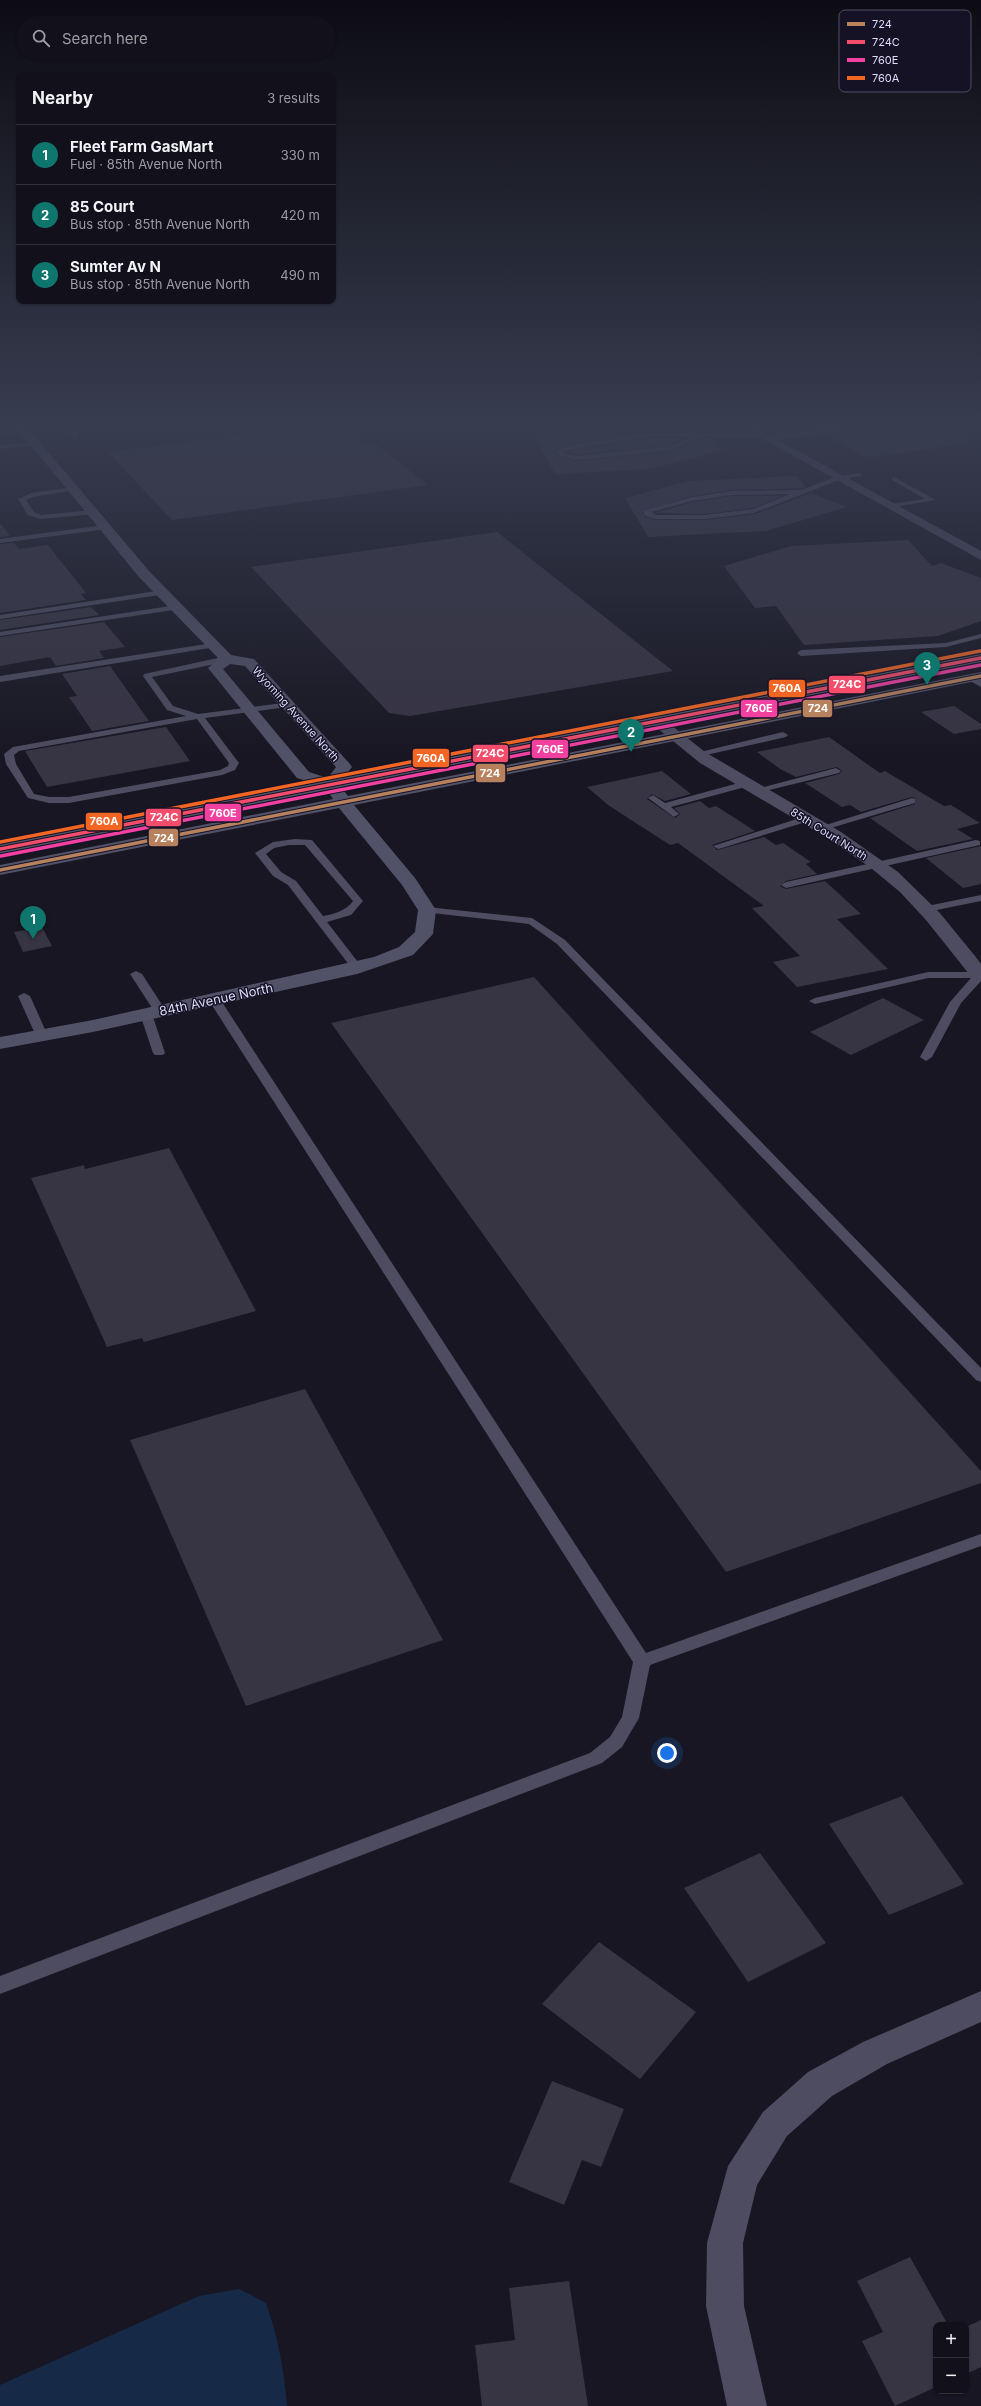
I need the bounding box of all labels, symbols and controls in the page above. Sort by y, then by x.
legend [839,10,971,92]
search box [16,16,336,60]
text: 724 [872,17,892,31]
icon: search [30,27,52,49]
text: Search here [62,29,148,48]
text: 724C [872,35,900,49]
text: 760E [872,53,898,67]
text: 760A [872,71,900,85]
text: Nearby [32,88,93,108]
text: 3 results [267,90,320,106]
text: Fleet Farm GasMart [70,137,213,156]
text: 1 [42,147,48,163]
text: 330 m [281,147,320,163]
text: Fuel · 85th Avenue North [70,156,222,172]
text: 85 Court [70,197,134,216]
text: 2 [41,207,49,223]
text: 420 m [280,207,320,223]
text: Bus stop · 85th Avenue North [70,216,250,232]
text: Sumter Av N [70,257,161,276]
text: 3 [41,267,49,283]
text: 490 m [280,267,320,283]
text: Bus stop · 85th Avenue North [70,276,250,292]
pin: 3 [914,652,940,685]
street label: Wyoming Avenue North [250,664,342,764]
line badge: 724C [828,675,866,694]
text: 724C [833,677,861,691]
line badge: 760A [768,679,806,698]
text: 760A [773,681,802,695]
line badge: 760E [740,699,778,718]
line badge: 724 [802,699,833,718]
text: 760E [745,701,773,715]
text: 724 [808,701,828,715]
pin: 2 [618,719,644,752]
line badge: 760E [531,739,569,759]
text: 760E [536,742,564,756]
line badge: 724C [472,744,509,763]
text: 724C [476,746,504,760]
line badge: 760A [412,748,450,768]
text: 760A [417,751,446,765]
line badge: 724 [475,763,506,783]
text: 724 [480,766,500,780]
line badge: 760E [204,803,242,822]
street label: 85th Court North [788,805,870,863]
text: 760E [209,806,237,820]
line badge: 724C [145,808,182,827]
text: 724C [150,810,178,824]
line badge: 760A [85,812,123,831]
text: 760A [90,814,119,828]
line badge: 724 [148,828,179,847]
text: 724 [154,831,174,845]
pin: 1 [20,906,46,939]
street label: 84th Avenue North [158,979,274,1019]
your location [657,1743,677,1763]
map controls [933,2322,969,2394]
button: + [933,2322,969,2358]
button: − [933,2358,969,2394]

